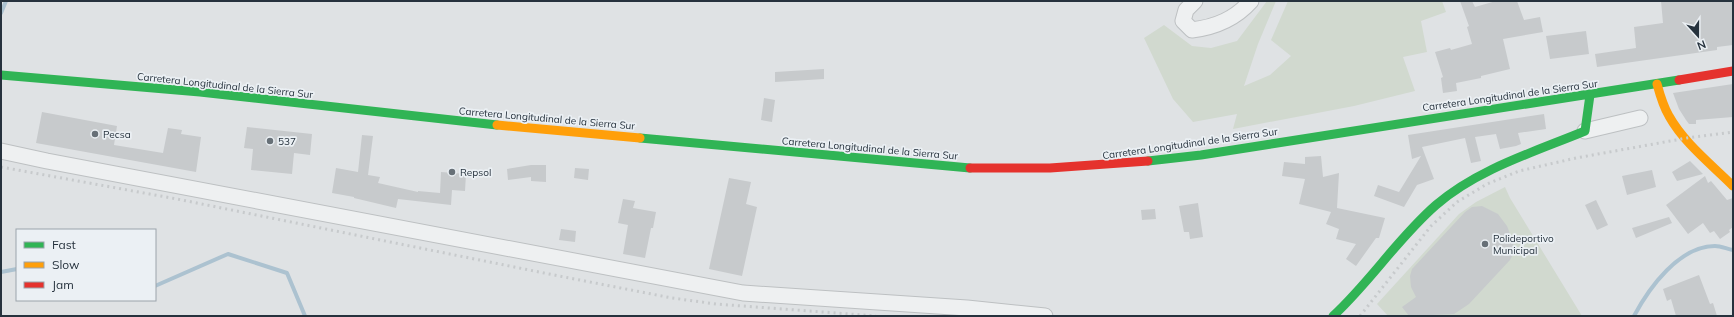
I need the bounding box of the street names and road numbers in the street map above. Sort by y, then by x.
street label: Carretera Longitudinal de la Sierra Sur [136,70,314,101]
street label: Carretera Longitudinal de la Sierra Sur [1422,77,1599,114]
street label: Carretera Longitudinal de la Sierra Sur [458,104,636,133]
street label: Carretera Longitudinal de la Sierra Sur [1102,125,1279,162]
street label: Carretera Longitudinal de la Sierra Sur [781,134,959,163]

